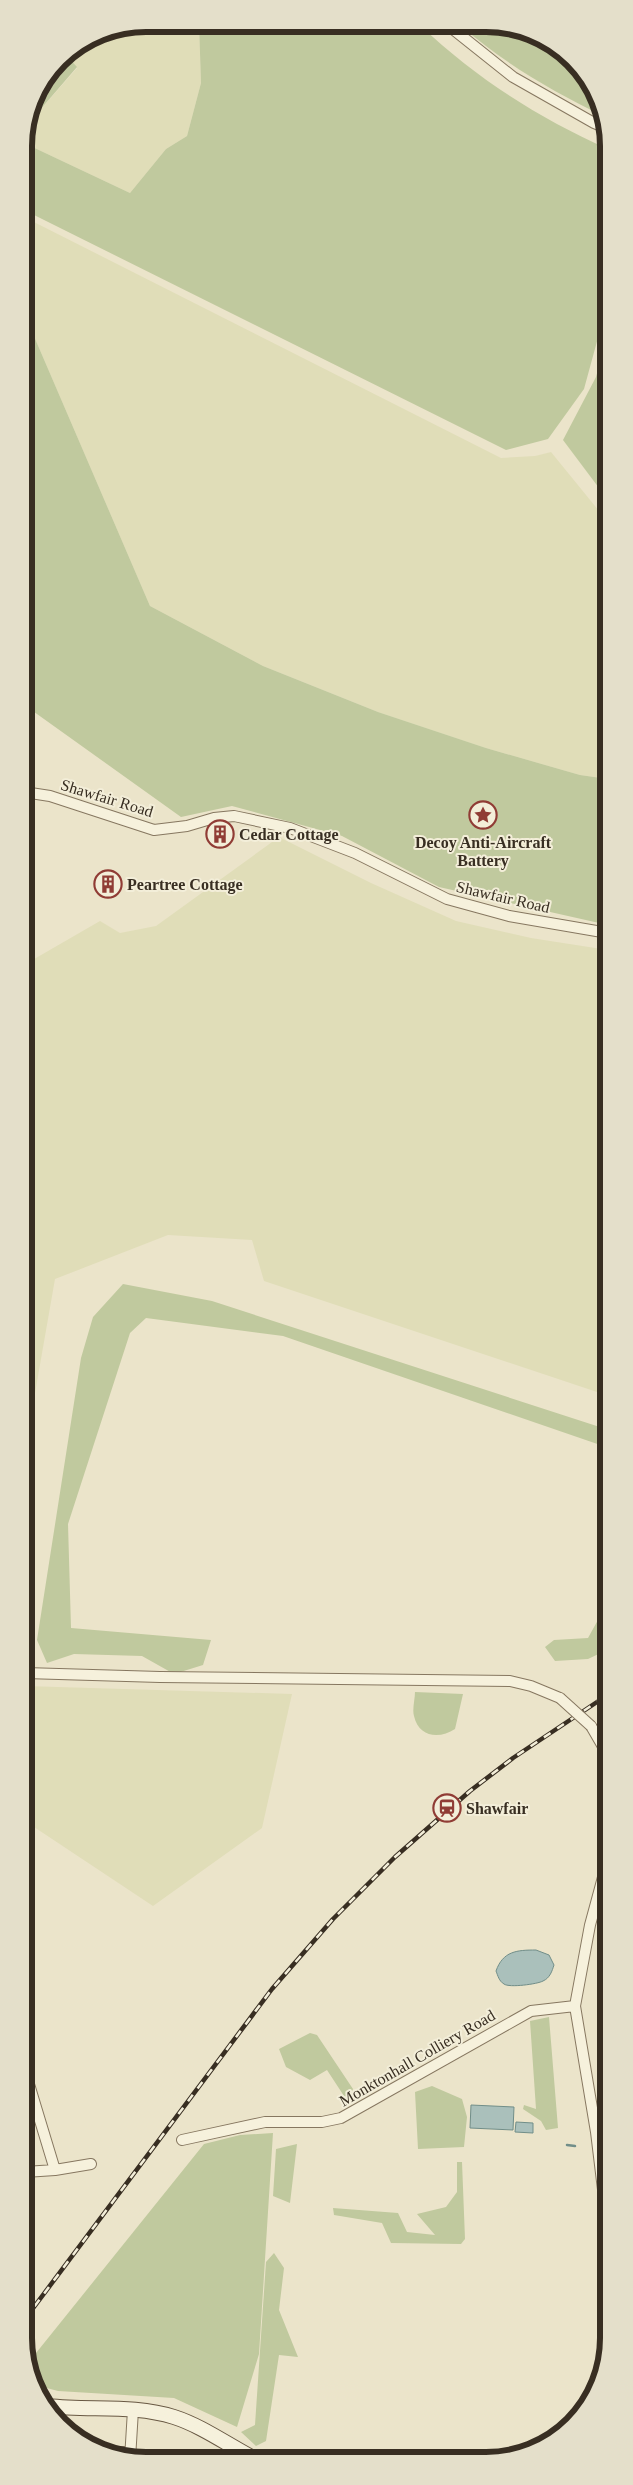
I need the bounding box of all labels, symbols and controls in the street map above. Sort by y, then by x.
street label: Shawfair Road [59,776,155,820]
place icon: Decoy Anti-Aircraft Battery [468,800,498,830]
building icon: Cedar Cottage [205,819,235,849]
place label: Cedar Cottage [239,826,339,844]
place label: Decoy Anti-Aircraft Battery [415,834,552,870]
building icon: Peartree Cottage [93,869,123,899]
place label: Peartree Cottage [127,876,243,894]
street label: Shawfair Road [455,878,551,916]
station icon: Shawfair [432,1793,462,1823]
place label: Shawfair [466,1800,528,1817]
street label: Monktonhall Colliery Road [336,2006,498,2110]

